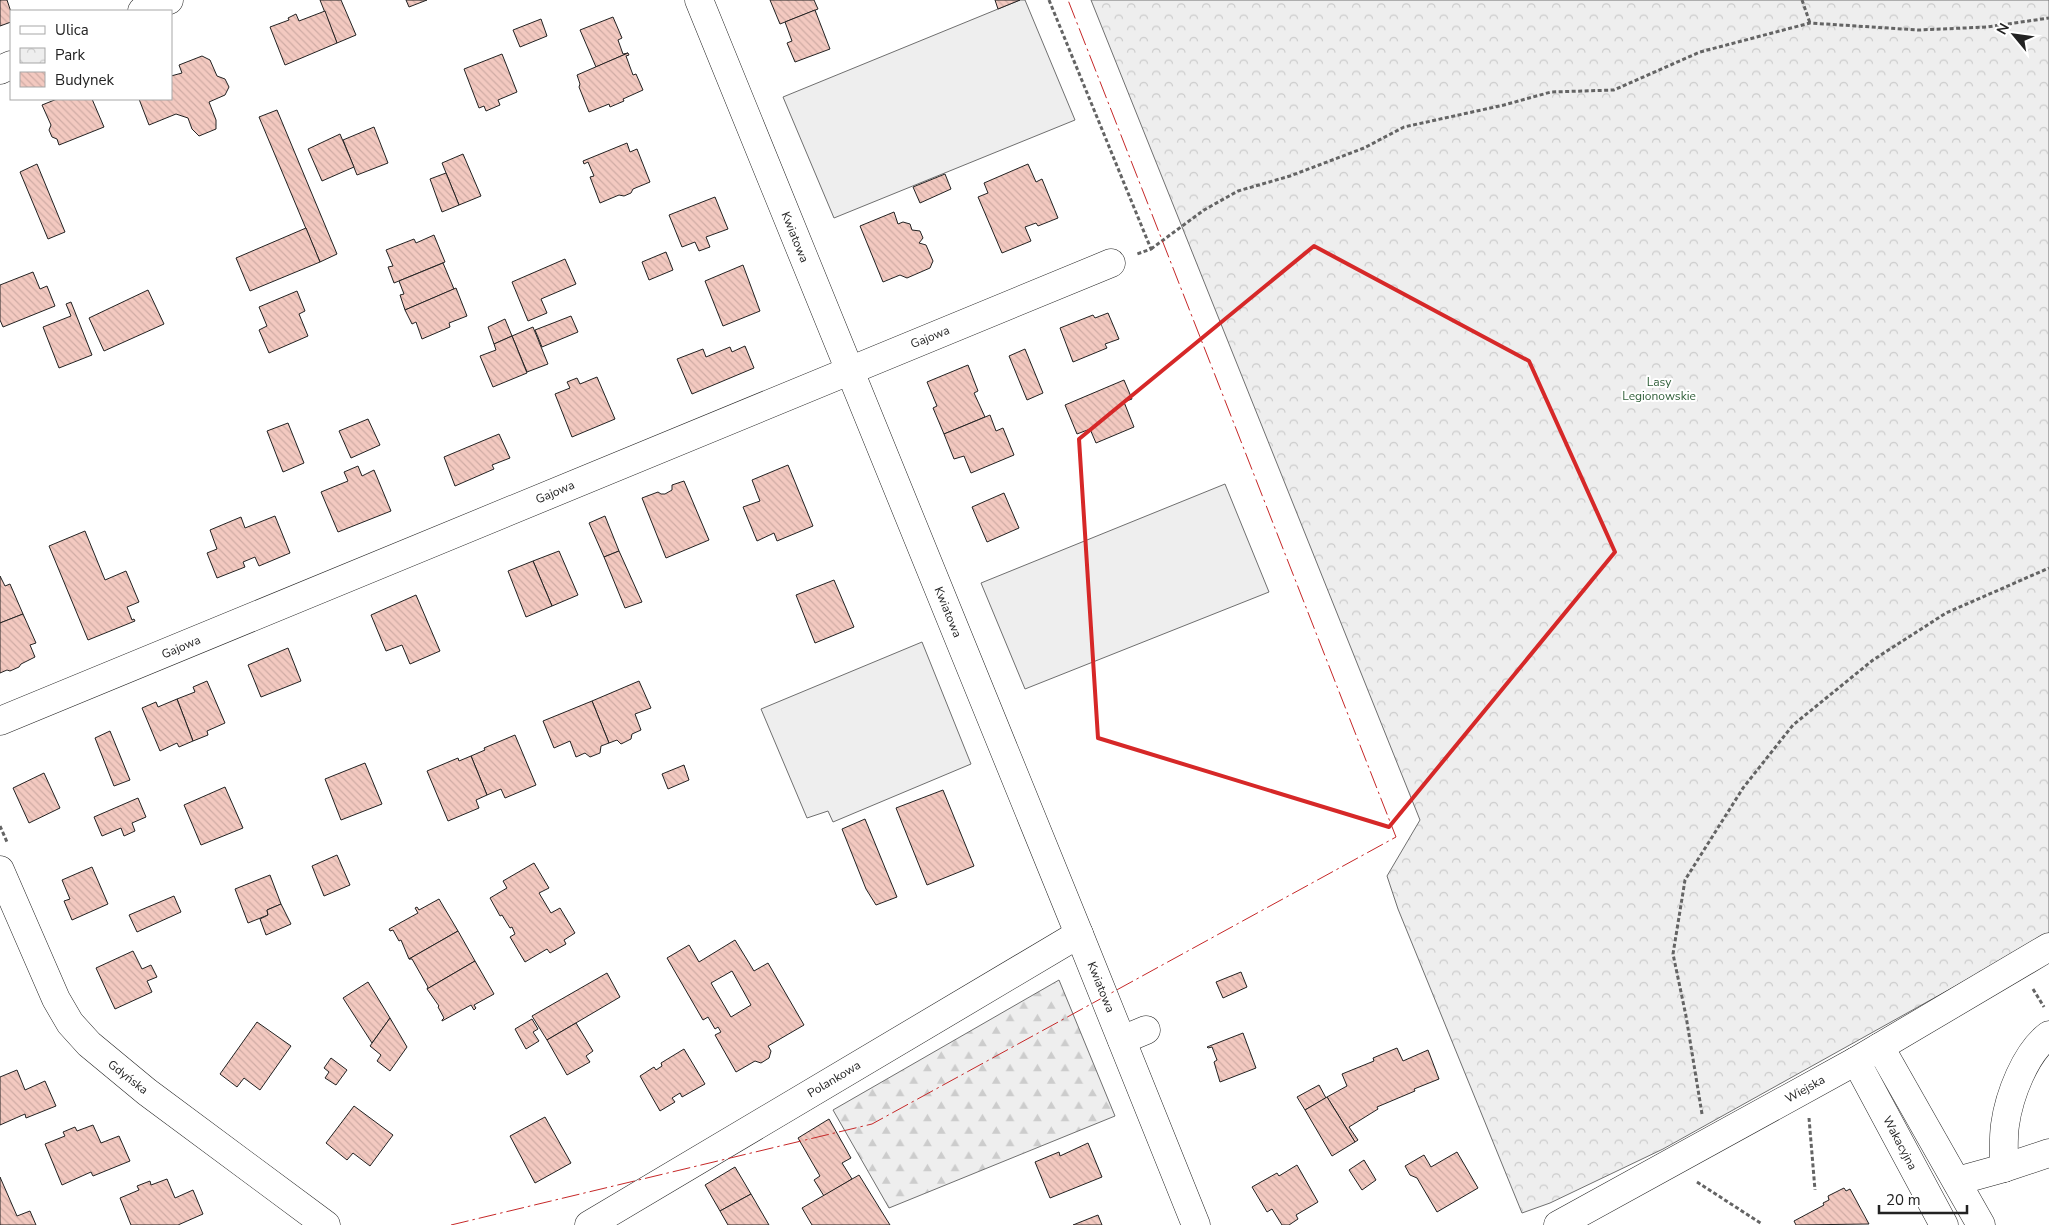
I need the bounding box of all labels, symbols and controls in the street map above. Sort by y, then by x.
legend [10,10,172,100]
north arrow [1989,10,2039,60]
text: Ulica [55,20,89,40]
text: N [1992,20,2014,38]
text: Park [55,45,85,65]
text: Budynek [55,70,115,90]
street label: Kwiatowa [778,209,812,265]
street label: Gajowa [908,322,952,352]
park label: Lasy Legionowskie [1622,374,1696,404]
street label: Gajowa [533,477,577,507]
street label: Kwiatowa [931,584,965,640]
street label: Gajowa [159,632,203,662]
street label: Kwiatowa [1084,959,1118,1015]
street label: Gdyńska [105,1056,151,1098]
street label: Polankowa [804,1057,864,1101]
street label: Wiejska [1782,1072,1828,1106]
street label: Wakacyjna [1879,1113,1921,1173]
scale bar [1879,1182,1966,1214]
text: 20 m [1886,1190,1921,1210]

